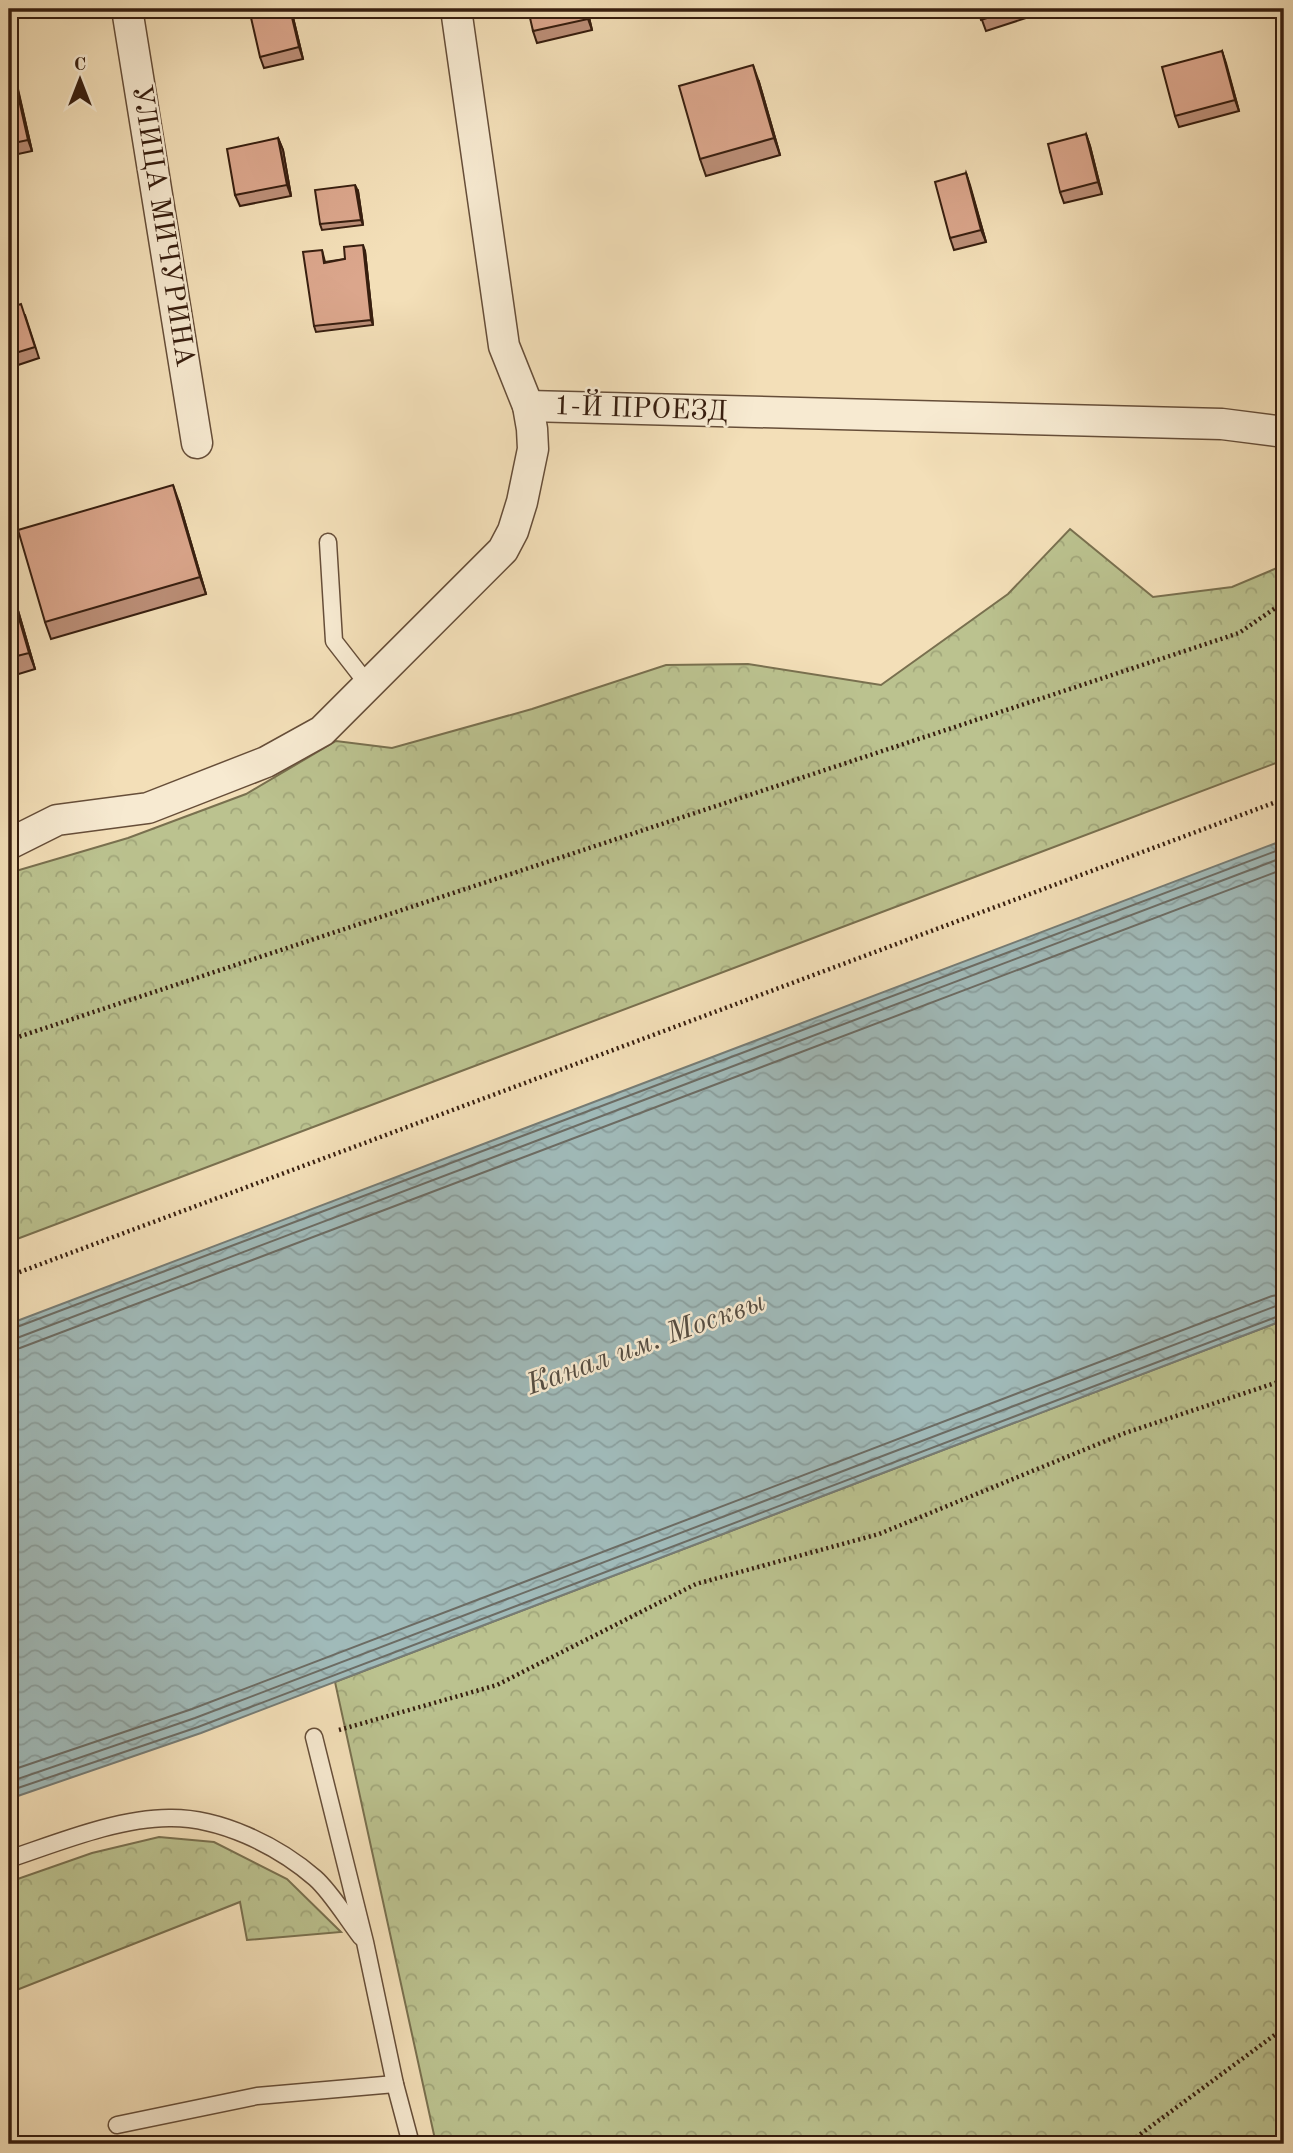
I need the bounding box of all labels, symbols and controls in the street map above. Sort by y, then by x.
north arrow [46,46,116,116]
text: С [74,56,86,75]
street label: УЛИЦА МИЧУРИНА [126,83,198,369]
street label: 1-Й ПРОЕЗД [554,387,728,427]
water label: Канал им. Москвы [522,1287,769,1401]

